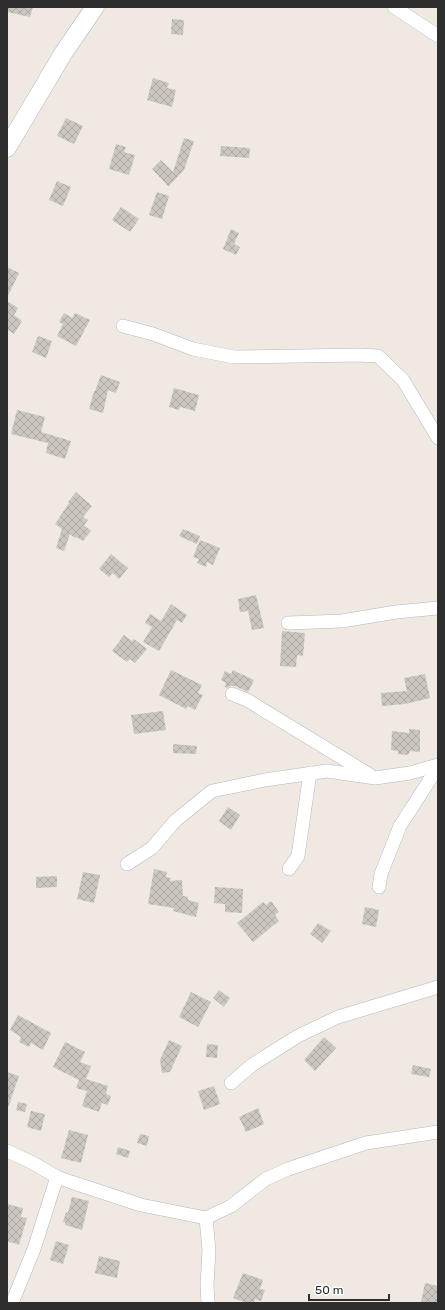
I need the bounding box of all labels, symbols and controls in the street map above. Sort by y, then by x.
scale bar [309,1276,389,1302]
text: 50 m [315,1283,343,1297]

